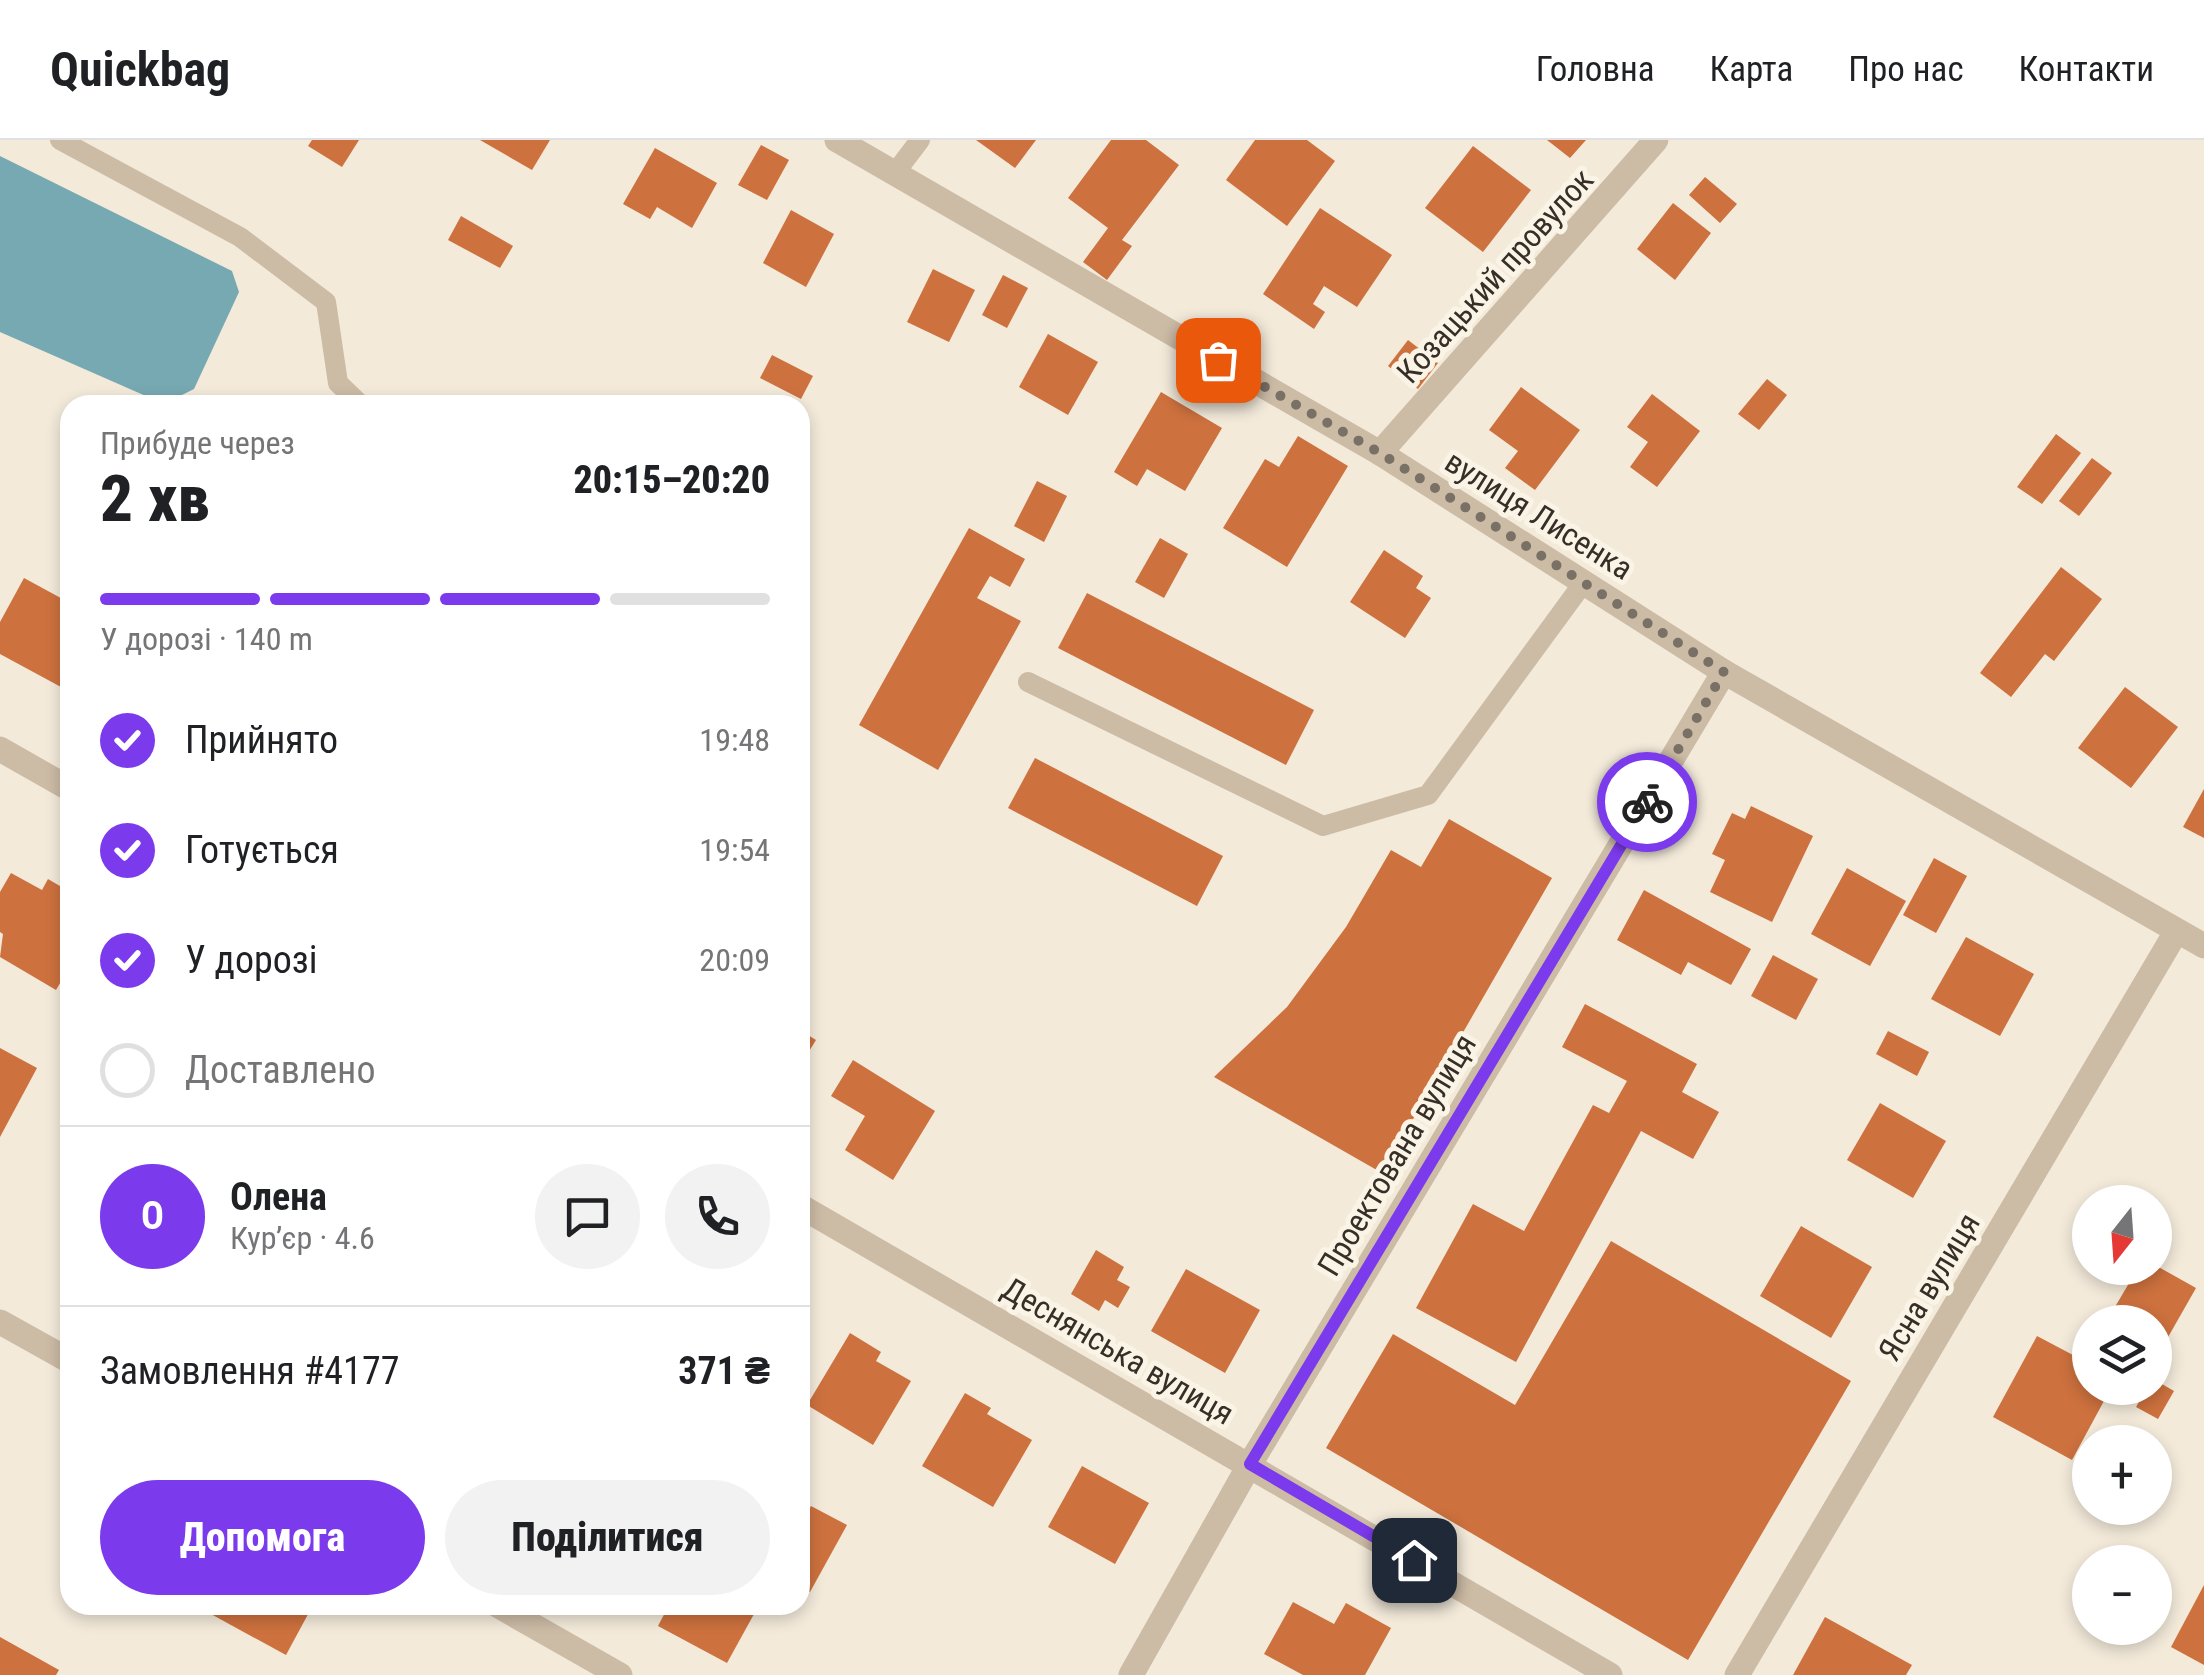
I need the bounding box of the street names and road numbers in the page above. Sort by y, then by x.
street label: Козацький провулок [1389,161,1601,391]
street label: вулиця Лисенка [1438,442,1640,588]
street label: Проектована вулиця [1310,1027,1484,1283]
street label: Ясна вулиця [1870,1206,1988,1368]
street label: Деснянська вулиця [996,1269,1240,1433]

